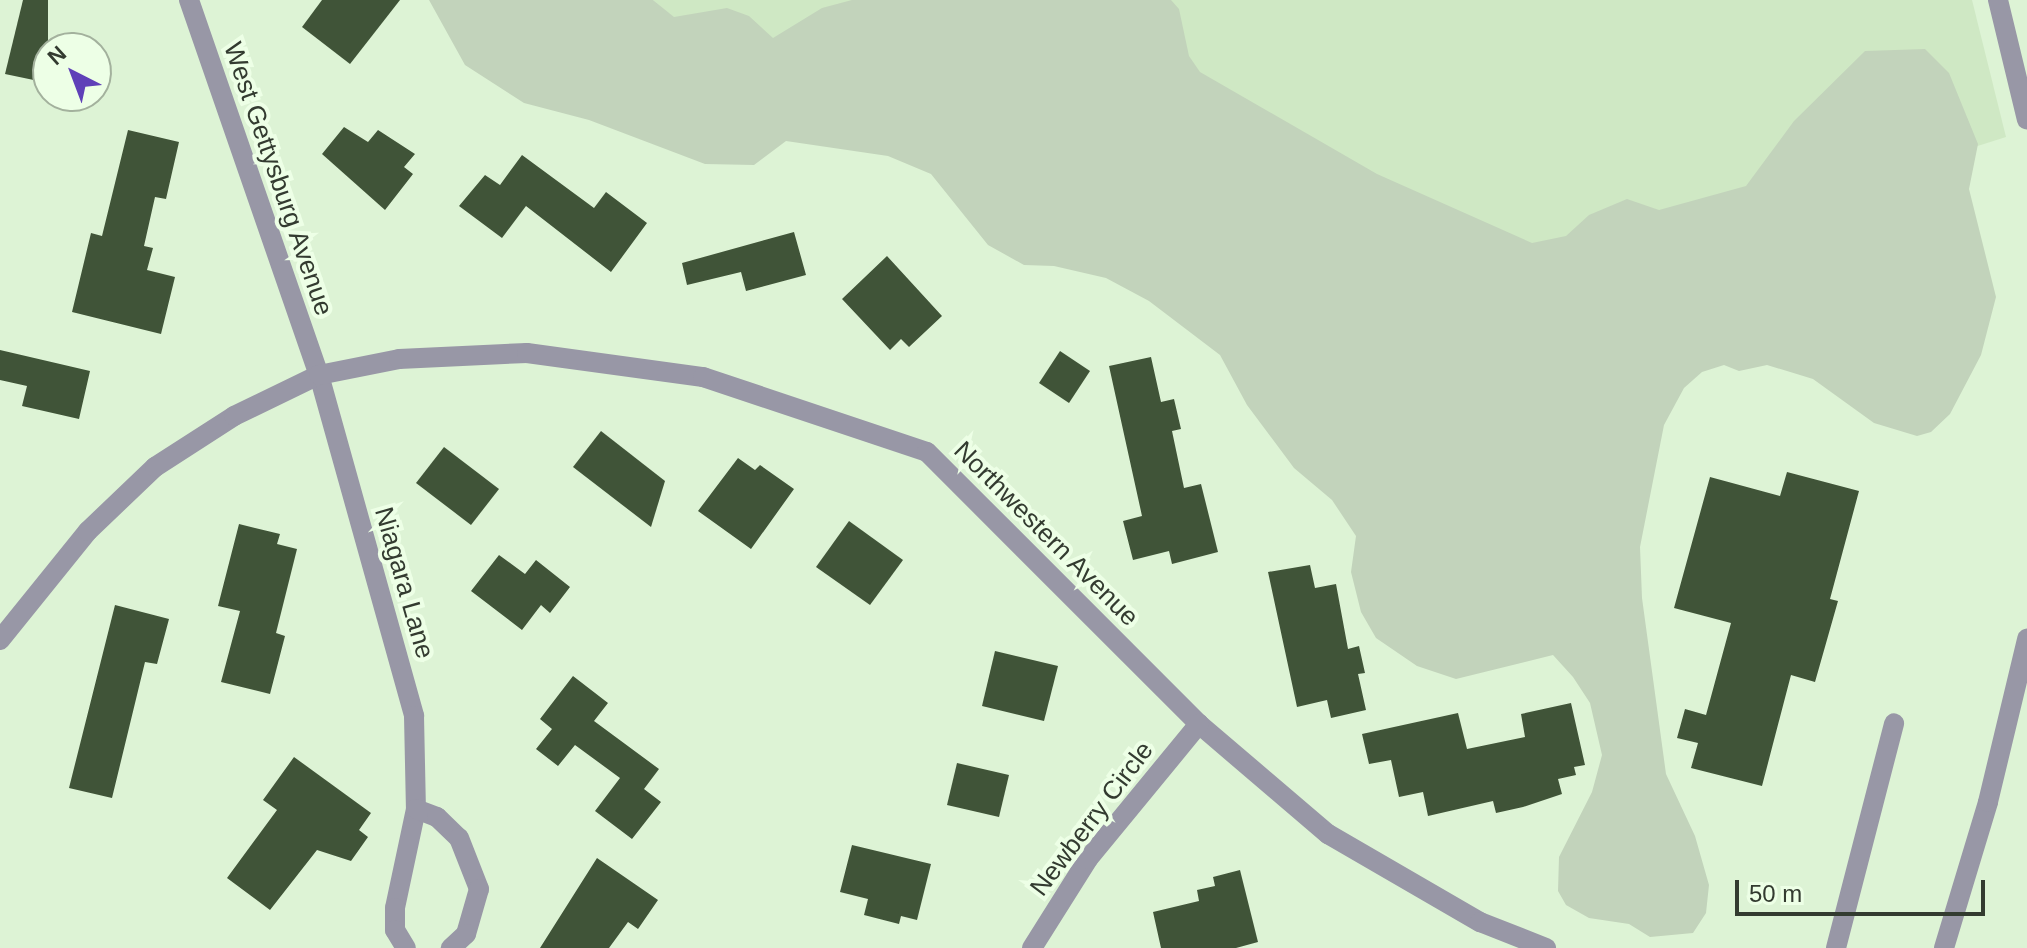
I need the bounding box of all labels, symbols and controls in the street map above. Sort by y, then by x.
north arrow [32,32,112,112]
street label: West Gettysburg Avenue [216,38,340,320]
text: N [43,41,71,70]
street label: Northwestern Avenue [947,435,1145,633]
street label: Niagara Lane [367,504,441,662]
street label: Newberry Circle [1024,736,1160,902]
scale bar [1739,864,1989,914]
text: 50 m [1749,880,1802,907]

